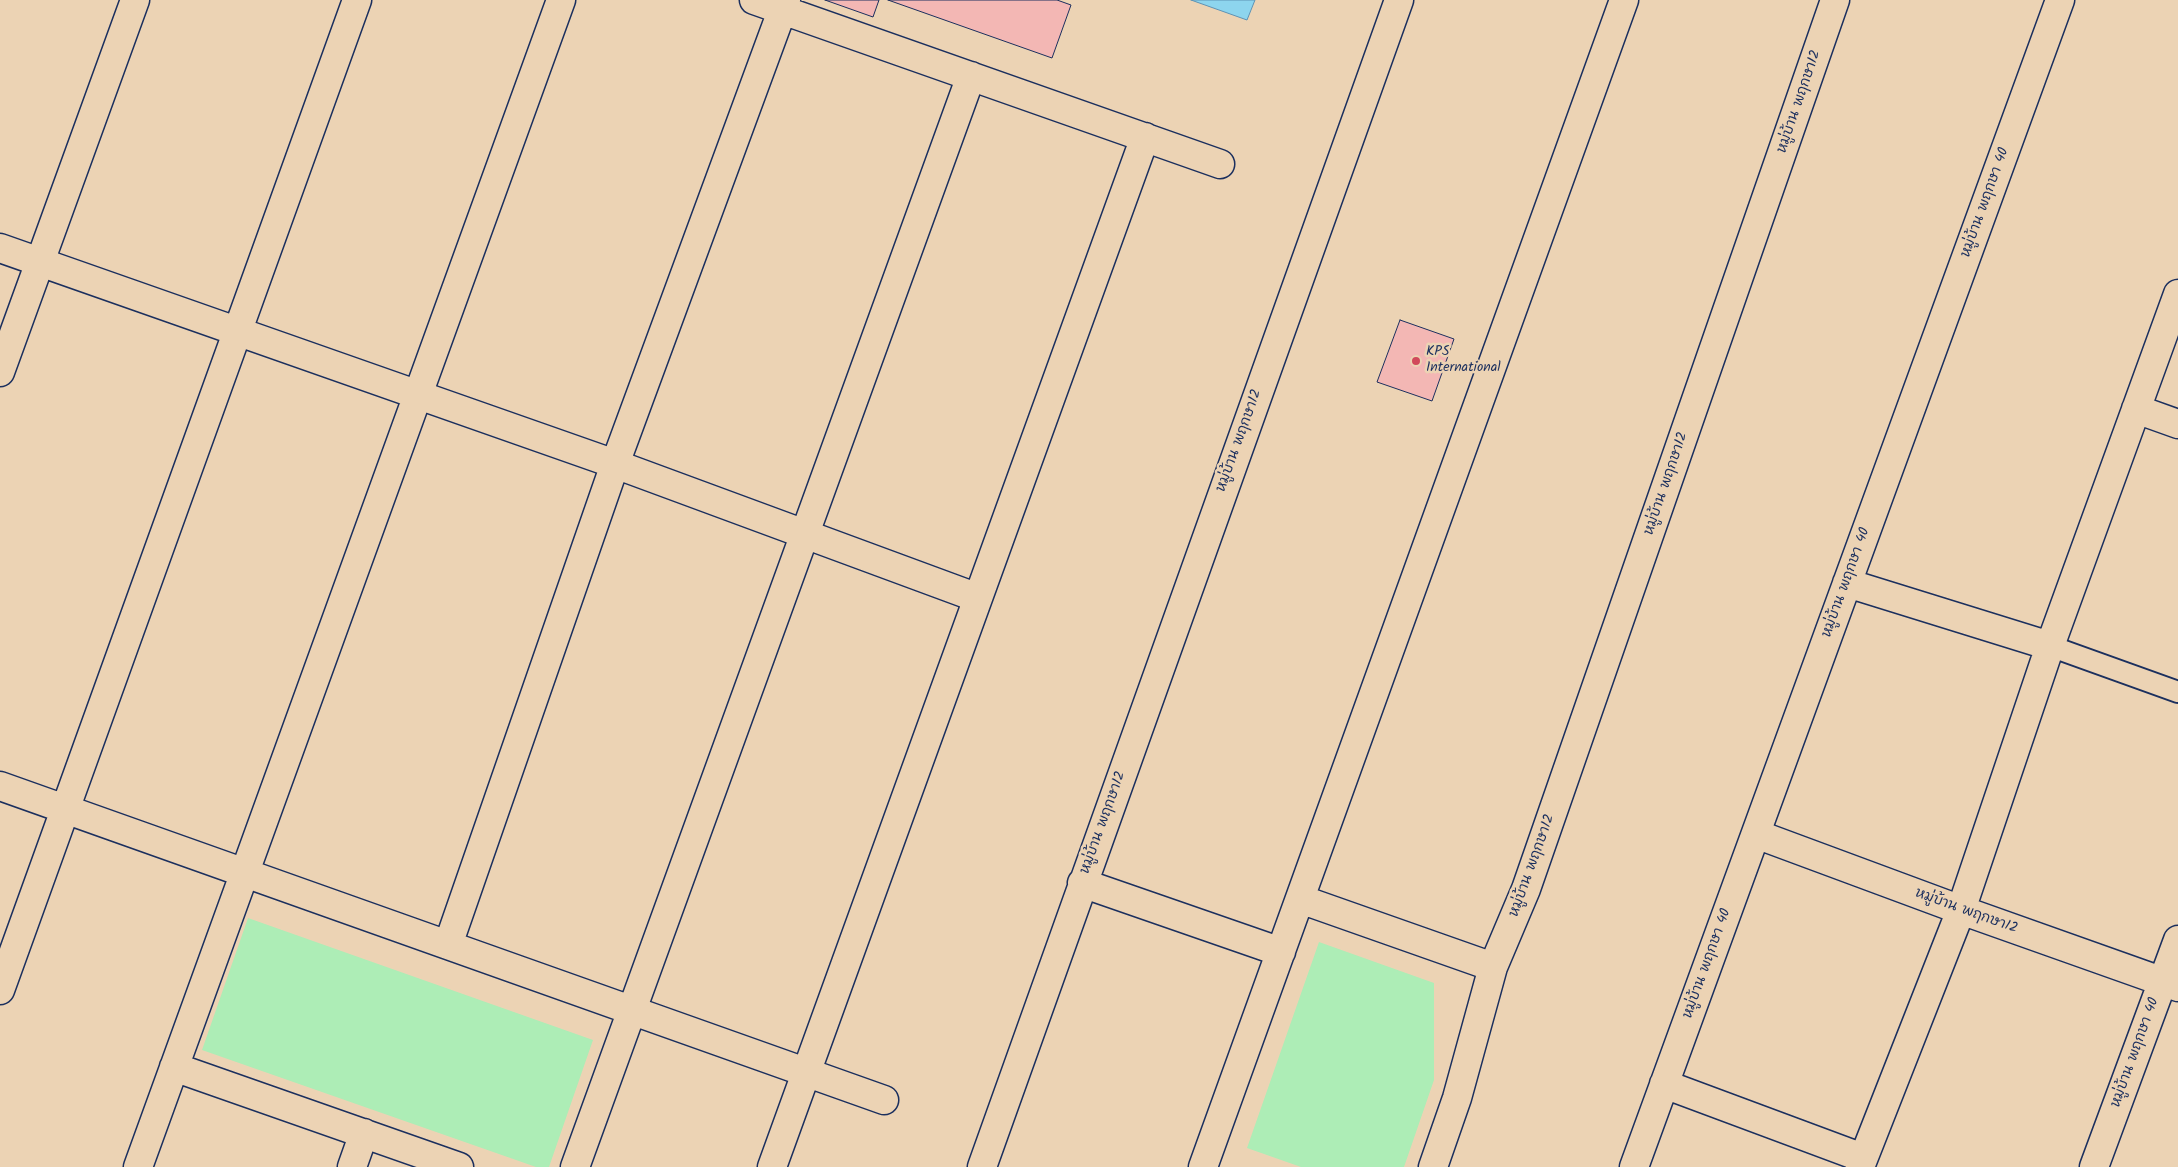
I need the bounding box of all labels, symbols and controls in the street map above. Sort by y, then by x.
street label: หมู่บ้าน พฤกษา12 [1775,48,1825,156]
street label: หมู่บ้าน พฤกษา 40 [1958,146,2014,260]
place label: KPS International [1426,345,1501,378]
marker: KPS International [1410,355,1422,367]
street label: หมู่บ้าน พฤกษา12 [1214,388,1266,494]
street label: หมู่บ้าน พฤกษา12 [1642,430,1692,538]
street label: หมู่บ้าน พฤกษา 40 [1819,526,1875,640]
street label: หมู่บ้าน พฤกษา12 [1078,770,1130,876]
street label: หมู่บ้าน พฤกษา12 [1507,813,1559,919]
street label: หมู่บ้าน พฤกษา12 [1913,886,2019,938]
street label: หมู่บ้าน พฤกษา 40 [1680,907,1736,1021]
street label: หมู่บ้าน พฤกษา 40 [2108,996,2164,1110]

